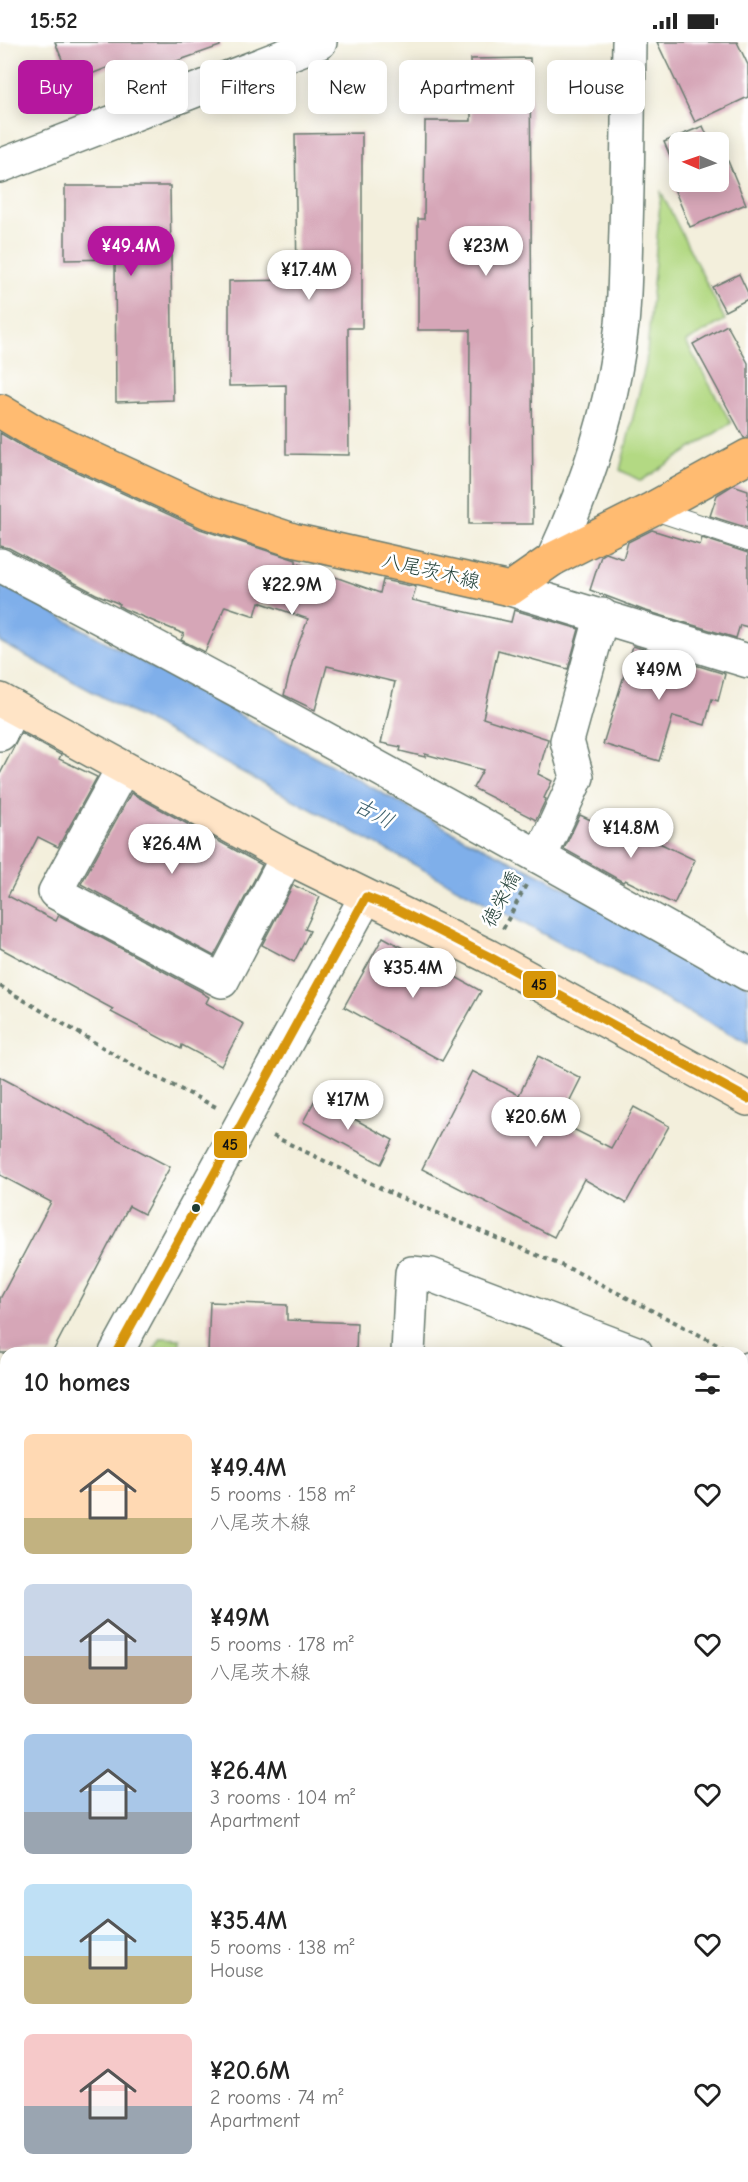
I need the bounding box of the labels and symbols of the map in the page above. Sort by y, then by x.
north arrow [669,132,729,192]
pin: ¥49.4M [82,226,180,277]
pin: ¥23M [450,226,522,277]
pin: ¥17.4M [260,250,358,301]
street label: 八尾茨木線 [380,549,482,593]
pin: ¥22.9M [243,565,341,616]
pin: ¥49M [623,650,695,701]
water label: 古川 [350,793,398,833]
pin: ¥14.8M [582,808,680,859]
pin: ¥26.4M [123,824,221,875]
street label: 徳栄橋 [477,867,525,931]
pin: ¥35.4M [364,948,462,999]
line badge: 45 [522,970,557,999]
text: 45 [531,976,547,994]
pin: ¥17M [312,1080,384,1131]
pin: ¥20.6M [487,1097,585,1148]
line badge: 45 [213,1130,248,1159]
text: 45 [222,1136,238,1154]
unlabelled marker [190,1202,202,1214]

